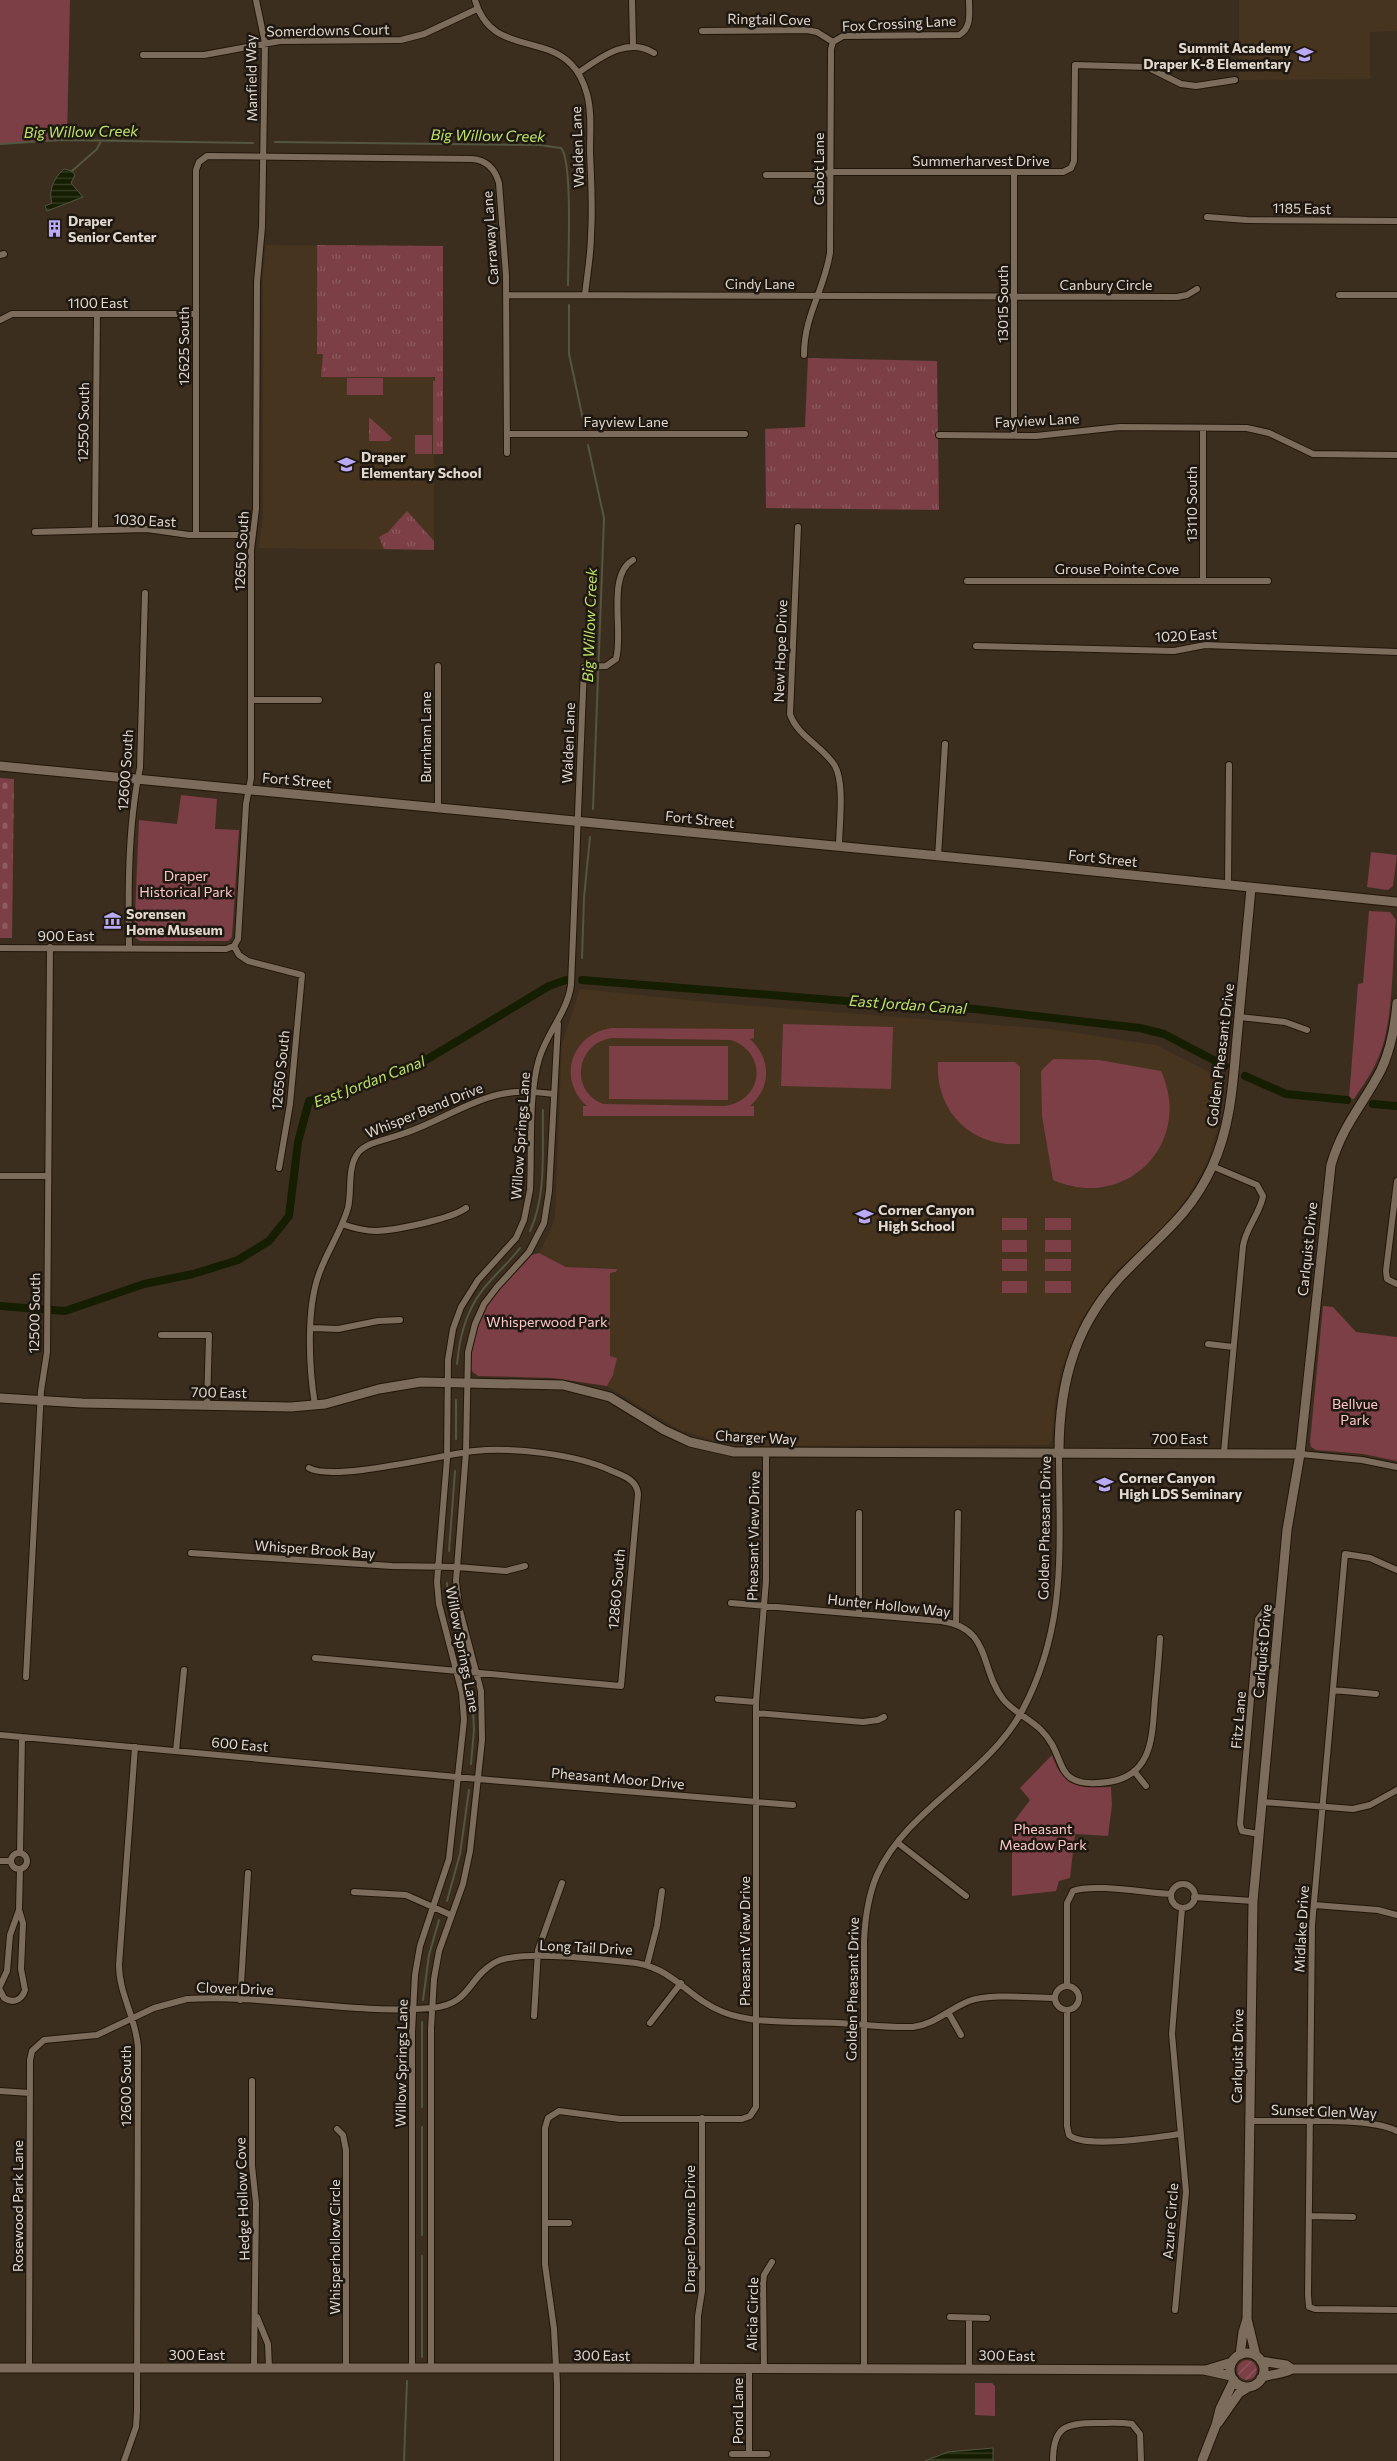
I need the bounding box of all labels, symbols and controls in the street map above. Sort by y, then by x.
street label: Ringtail Cove [727,10,811,28]
street label: Fox Crossing Lane [841,12,957,34]
street label: Somerdowns Court [266,20,390,40]
street label: Manfield Way [242,34,260,122]
place label: Summit Academy Draper K-8 Elementary [1143,39,1291,72]
school or university icon: Summit Academy Draper K-8 Elementary [1295,45,1315,65]
street label: Walden Lane [567,106,587,188]
water label: Big Willow Creek [24,121,139,141]
water label: Big Willow Creek [431,125,546,145]
street label: Cabot Lane [810,133,827,205]
street label: Summerharvest Drive [912,152,1050,169]
street label: Carraway Lane [478,191,502,285]
street label: 1185 East [1272,199,1332,217]
place label: Draper Senior Center [68,212,157,245]
building icon: Draper Senior Center [44,218,64,238]
street label: 13015 South [994,265,1011,343]
street label: Cindy Lane [725,275,795,292]
street label: Canbury Circle [1060,276,1152,293]
street label: 1100 East [68,294,129,311]
street label: 12625 South [175,307,192,385]
street label: 12550 South [74,382,92,462]
street label: Fayview Lane [994,409,1080,431]
street label: Fayview Lane [584,413,668,430]
place label: Draper Elementary School [361,448,481,481]
school or university icon: Draper Elementary School [337,454,357,474]
street label: 13110 South [1183,466,1200,542]
street label: 1030 East [113,510,177,530]
street label: 12650 South [230,510,252,592]
street label: Grouse Pointe Cove [1055,560,1179,577]
water label: Big Willow Creek [578,567,600,683]
street label: New Hope Drive [770,599,790,703]
street label: 1020 East [1154,625,1218,645]
street label: Burnham Lane [417,691,434,783]
street label: Walden Lane [558,702,578,784]
street label: 12600 South [114,729,136,811]
street label: Fort Street [262,768,333,792]
street label: Fort Street [664,807,736,831]
street label: Fort Street [1067,846,1139,870]
park label: Draper Historical Park [139,867,233,900]
place label: Sorensen Home Museum [126,905,223,938]
museum icon: Sorensen Home Museum [102,911,122,931]
street label: 900 East [37,927,95,944]
street label: Golden Pheasant Drive [1203,983,1237,1127]
water label: East Jordan Canal [849,991,969,1017]
street label: 12650 South [267,1029,293,1111]
water label: East Jordan Canal [311,1051,428,1111]
street label: Willow Springs Lane [507,1072,533,1200]
street label: Whisper Bend Drive [363,1079,485,1141]
place label: Corner Canyon High School [878,1201,974,1234]
street label: Carlquist Drive [1294,1201,1320,1297]
school or university icon: Corner Canyon High School [854,1207,874,1227]
street label: 12500 South [25,1272,43,1354]
park label: Whisperwood Park [486,1313,608,1330]
street label: 700 East [191,1383,247,1401]
park label: Bellvue Park [1332,1395,1378,1428]
street label: Charger Way [715,1426,797,1448]
street label: 700 East [1152,1430,1208,1447]
street label: Golden Pheasant Drive [1034,1456,1054,1600]
place label: Corner Canyon High LDS Seminary [1119,1469,1242,1502]
street label: Pheasant View Drive [743,1471,763,1601]
school or university icon: Corner Canyon High LDS Seminary [1095,1475,1115,1495]
street label: Whisper Brook Bay [254,1536,376,1562]
street label: 12860 South [604,1548,628,1630]
street label: Willow Springs Lane [442,1585,484,1713]
street label: Hunter Hollow Way [827,1590,951,1620]
street label: Carlquist Drive [1249,1603,1275,1699]
street label: Fitz Lane [1227,1690,1249,1750]
street label: 600 East [211,1733,269,1755]
street label: Pheasant Moor Drive [551,1764,685,1792]
park label: Pheasant Meadow Park [999,1820,1087,1853]
street label: Pheasant View Drive [736,1876,753,2006]
street label: Midlake Drive [1290,1885,1312,1973]
street label: Golden Pheasant Drive [842,1917,862,2061]
street label: Long Tail Drive [539,1936,633,1958]
street label: Clover Drive [196,1978,274,1998]
street label: Willow Springs Lane [391,1999,411,2127]
street label: Carlquist Drive [1228,2009,1246,2103]
street label: 12600 South [117,2045,134,2127]
street label: Sunset Glen Way [1271,2101,1377,2121]
street label: Hedge Hollow Cove [231,2137,253,2261]
street label: Rosewood Park Lane [9,2140,26,2272]
street label: Draper Downs Drive [681,2165,698,2293]
street label: Whisperhollow Circle [326,2179,343,2315]
street label: Azure Circle [1159,2182,1181,2260]
street label: Alicia Circle [743,2277,761,2351]
street label: 300 East [169,2346,226,2363]
street label: 300 East [574,2346,631,2364]
street label: 300 East [979,2346,1036,2364]
street label: Pond Lane [729,2378,746,2444]

